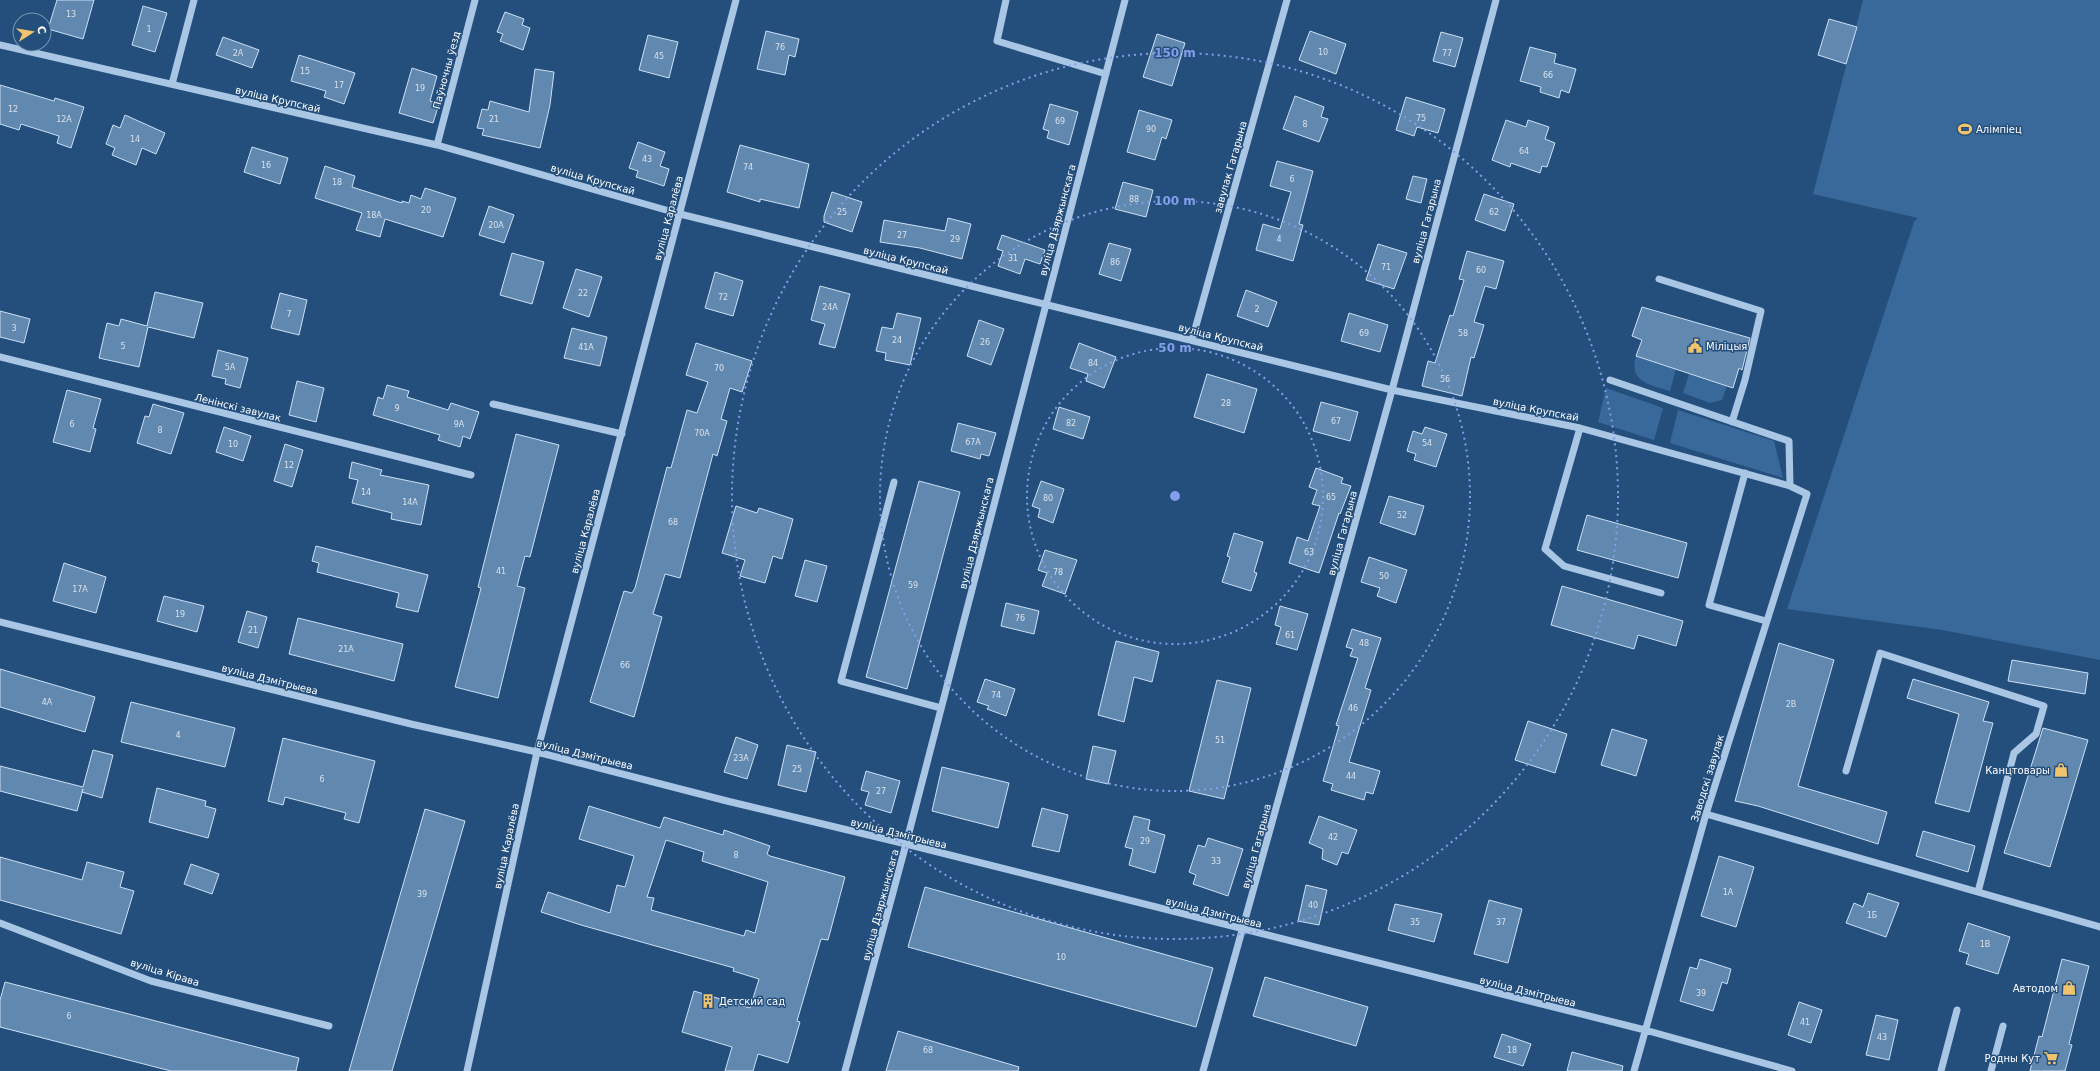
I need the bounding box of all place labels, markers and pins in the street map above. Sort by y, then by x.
sports icon: Алімпіец [1957,121,1973,137]
place label: Алімпіец [1976,124,2022,135]
public building icon: Міліцыя [1687,338,1703,354]
place label: Міліцыя [1706,341,1747,352]
centre of rings [1168,489,1182,503]
shop icon: Канцтовары [2053,762,2069,778]
place label: Канцтовары [1985,765,2050,776]
shop icon: Автодом [2061,980,2077,996]
place label: Автодом [2013,983,2058,994]
building icon: Детский сад [700,993,716,1009]
place label: Детский сад [719,996,785,1007]
supermarket icon: Родны Кут [2043,1050,2059,1066]
place label: Родны Кут [1984,1053,2040,1064]

